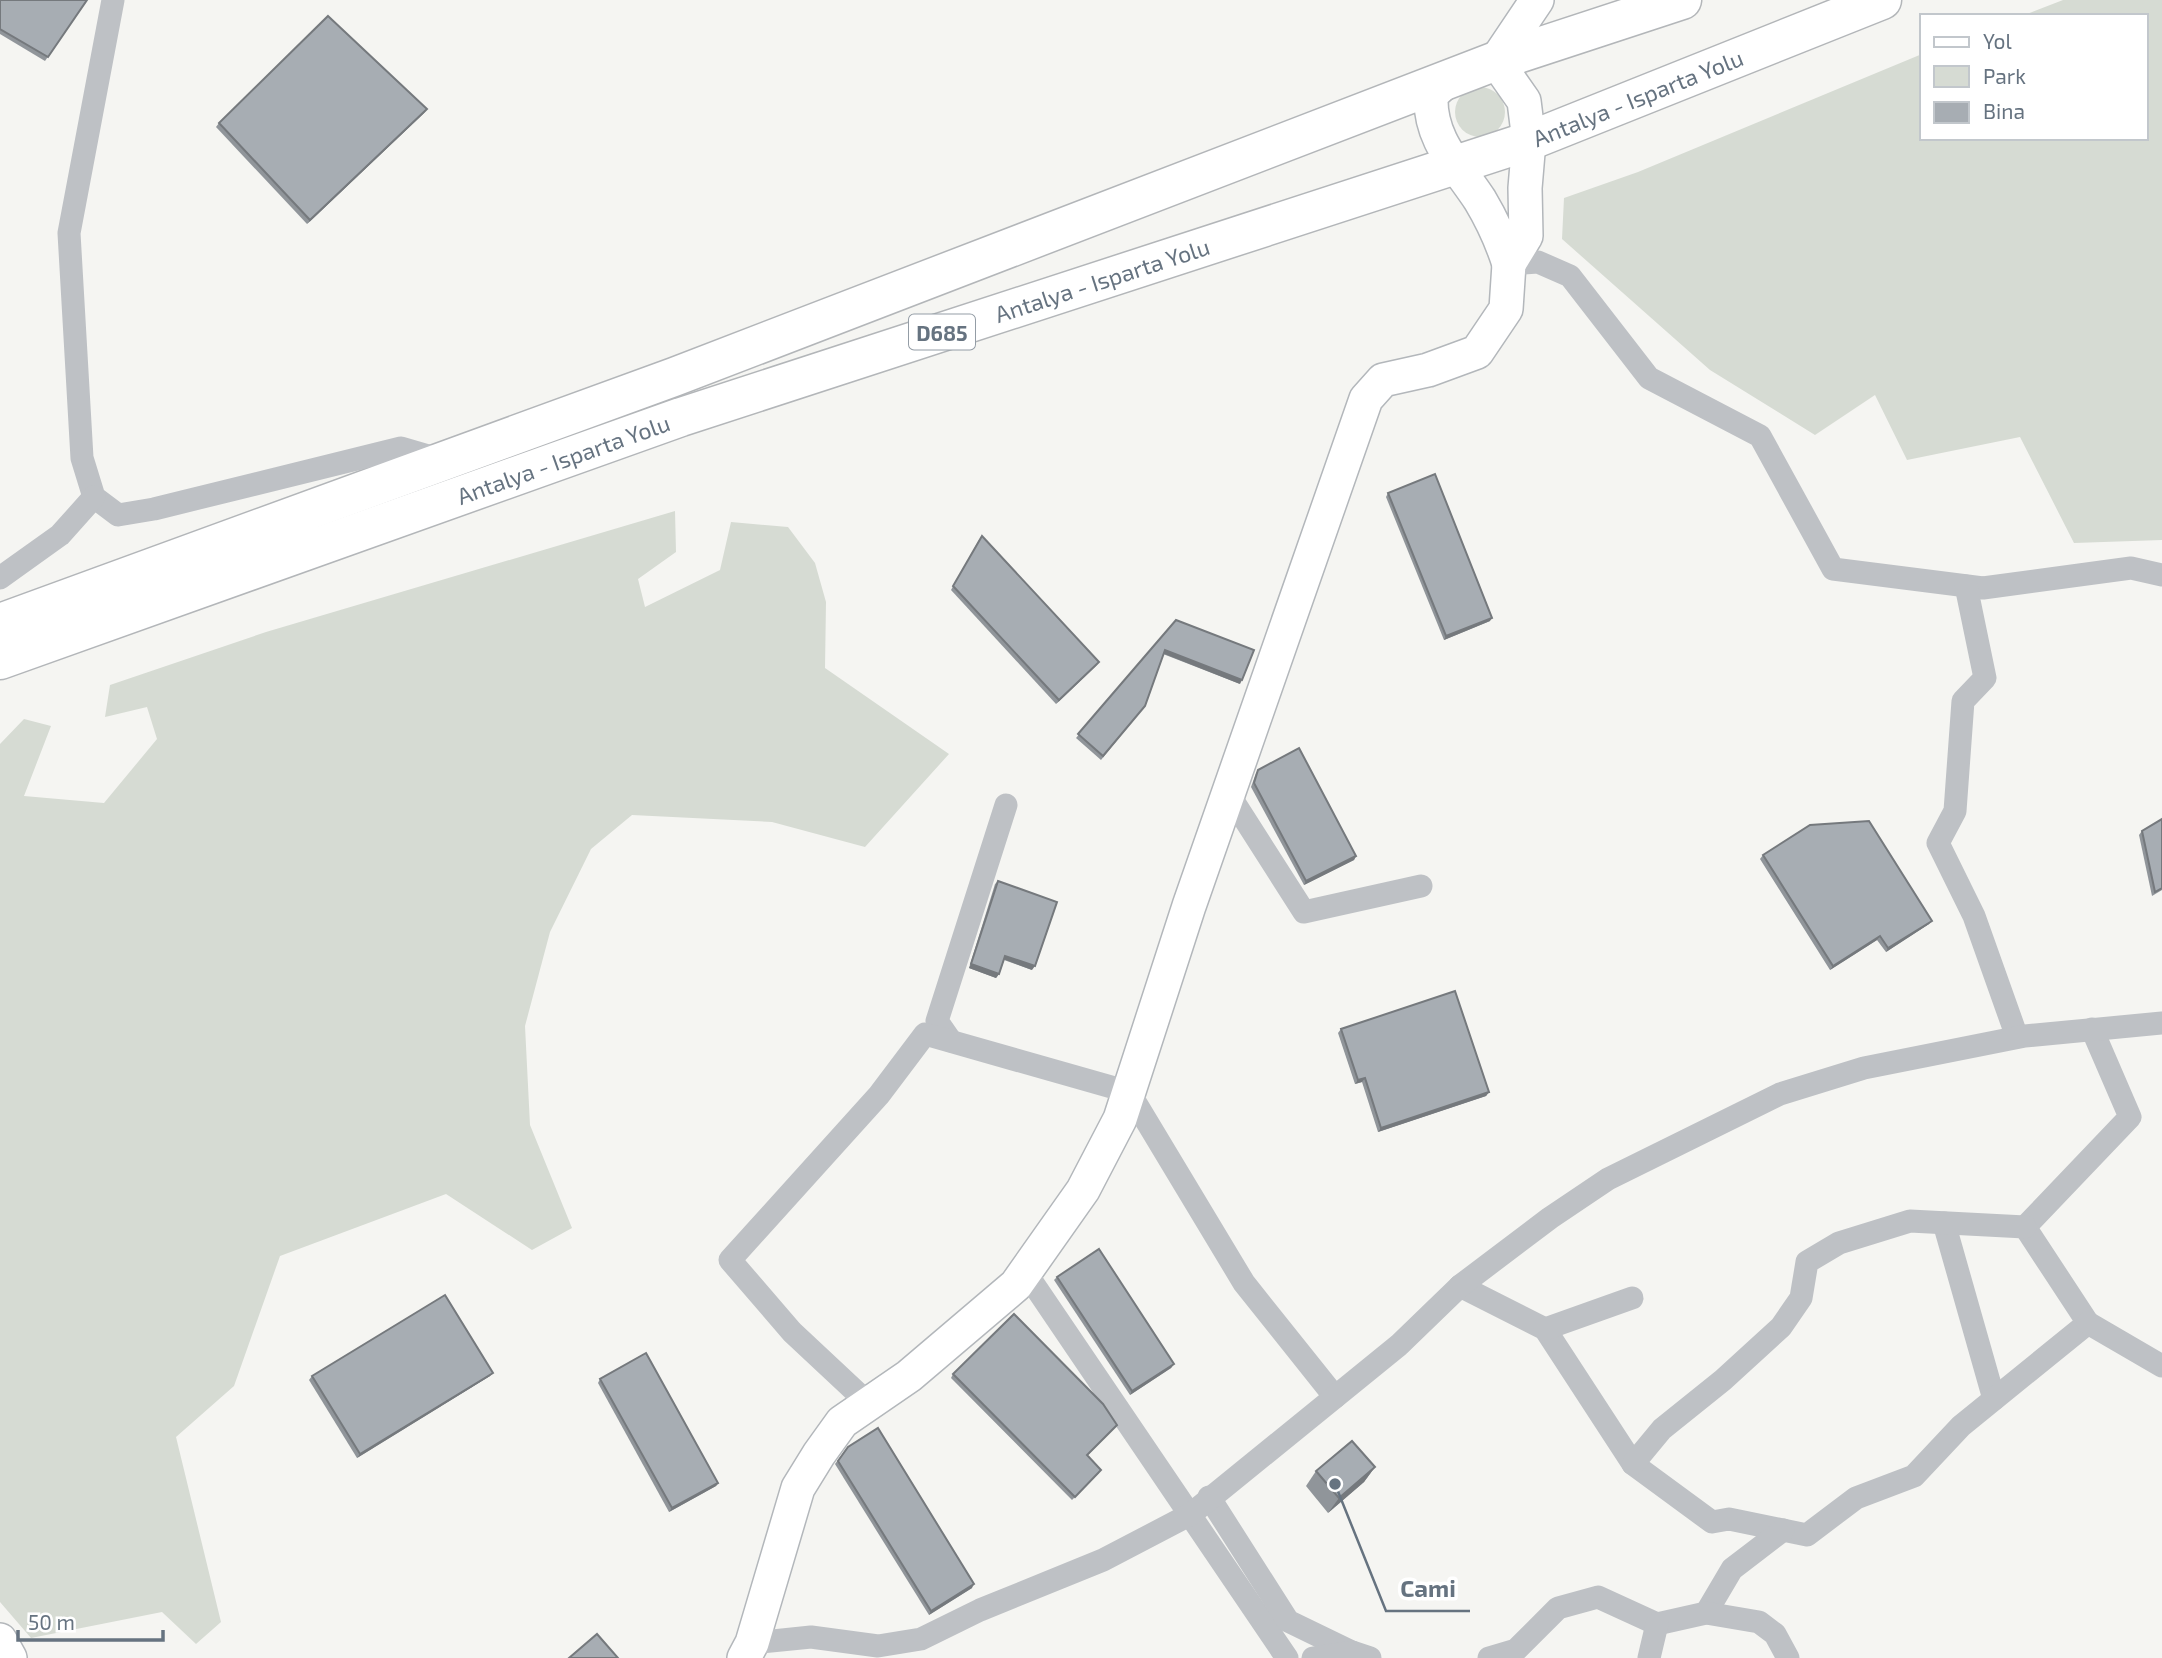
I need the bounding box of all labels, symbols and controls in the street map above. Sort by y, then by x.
legend [1920,14,2148,140]
text: Yol [1983,28,2012,53]
street label: Antalya - Isparta Yolu [1528,43,1747,152]
text: Park [1983,63,2026,88]
text: Bina [1983,98,2025,123]
street label: Antalya - Isparta Yolu [991,232,1213,328]
road number: D685 [909,314,975,350]
street label: Antalya - Isparta Yolu [453,408,674,510]
callout: Cami [1386,1566,1470,1611]
text: Cami [1400,1573,1456,1602]
scale bar [18,1598,163,1642]
text: 50 m [28,1609,75,1634]

